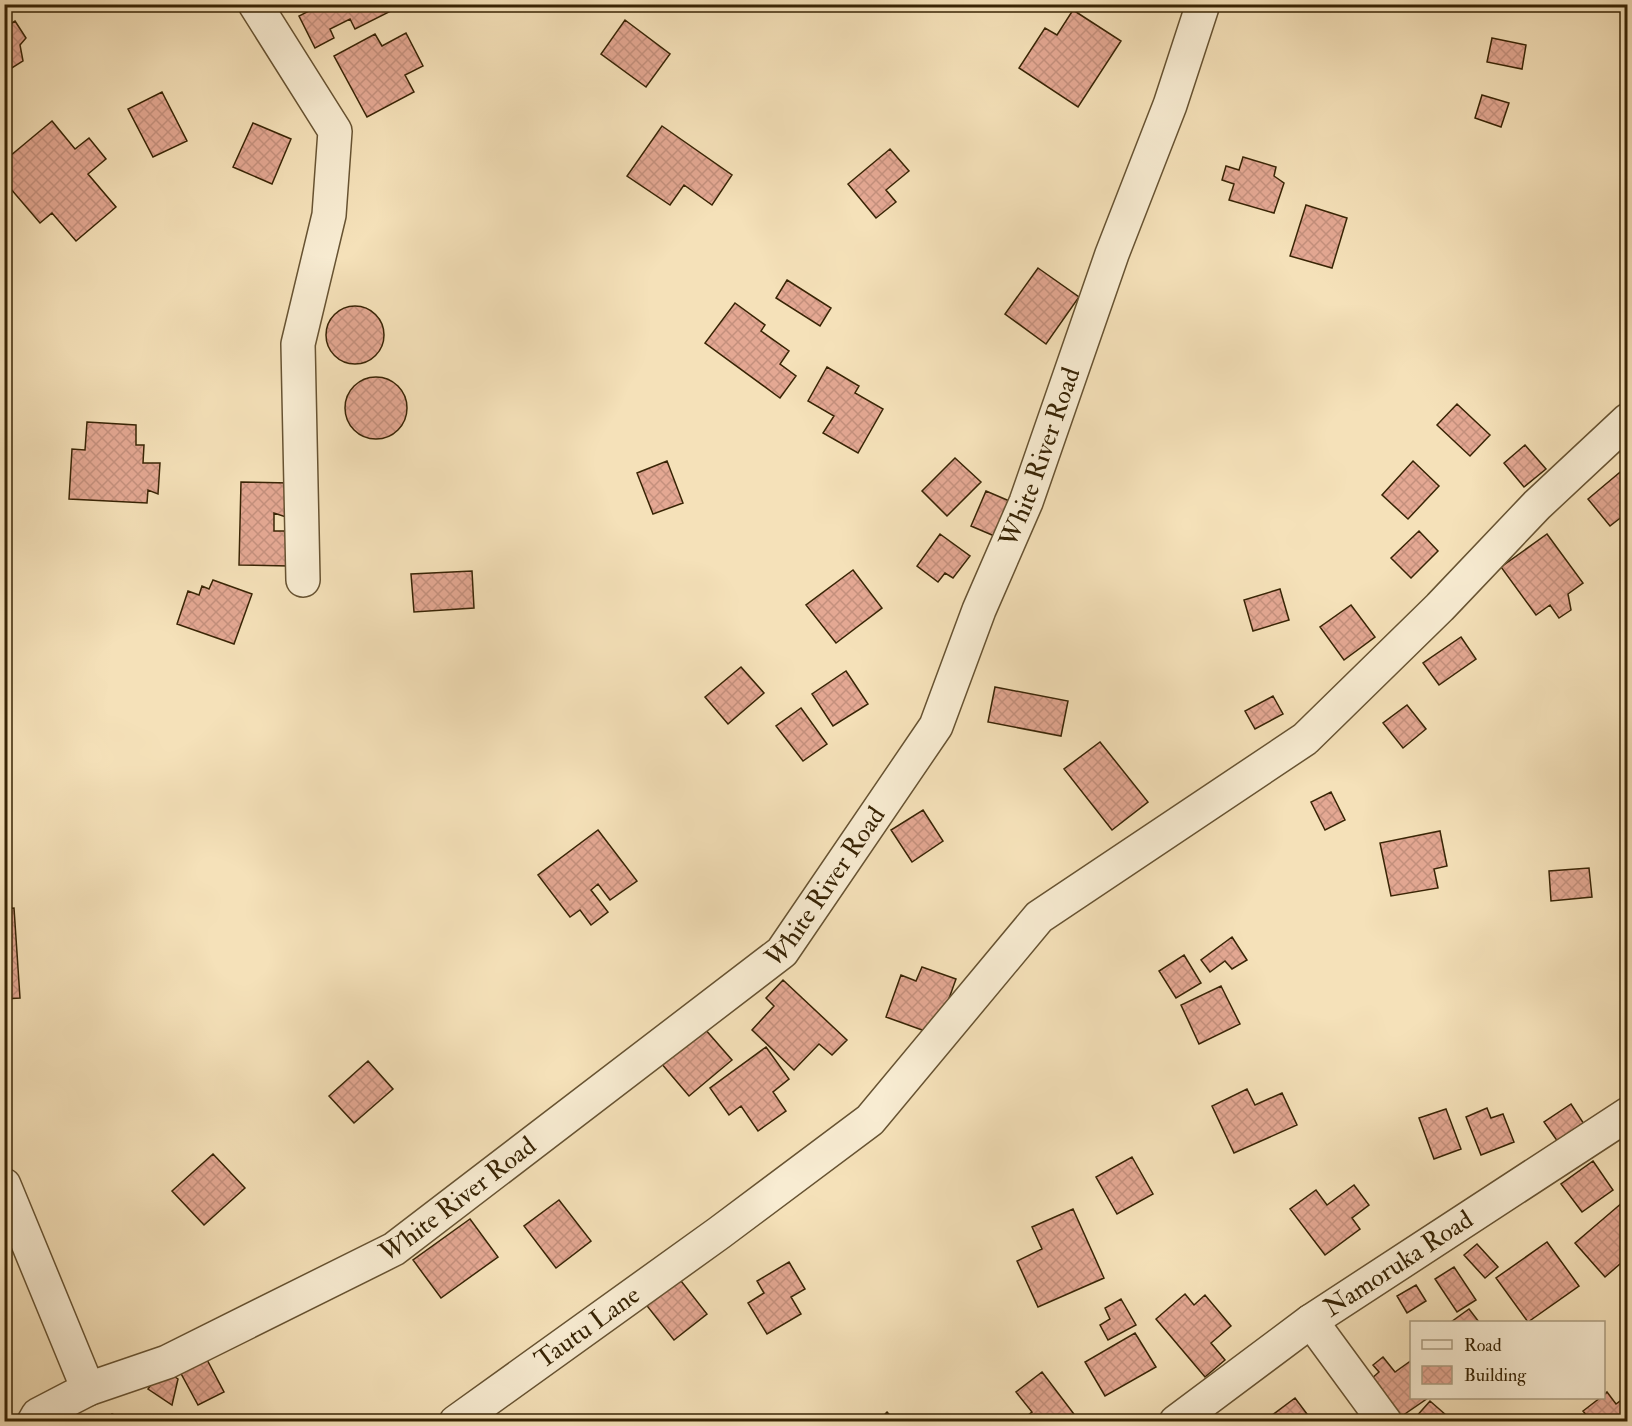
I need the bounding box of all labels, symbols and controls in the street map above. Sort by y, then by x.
street label: White River Road [992,363,1087,553]
street label: White River Road [758,800,892,975]
street label: White River Road [374,1130,543,1270]
street label: Namoruka Road [1318,1203,1479,1324]
street label: Tautu Lane [529,1279,646,1376]
legend [1410,1321,1605,1399]
text: Road [1464,1334,1502,1357]
text: Building [1464,1364,1527,1387]

